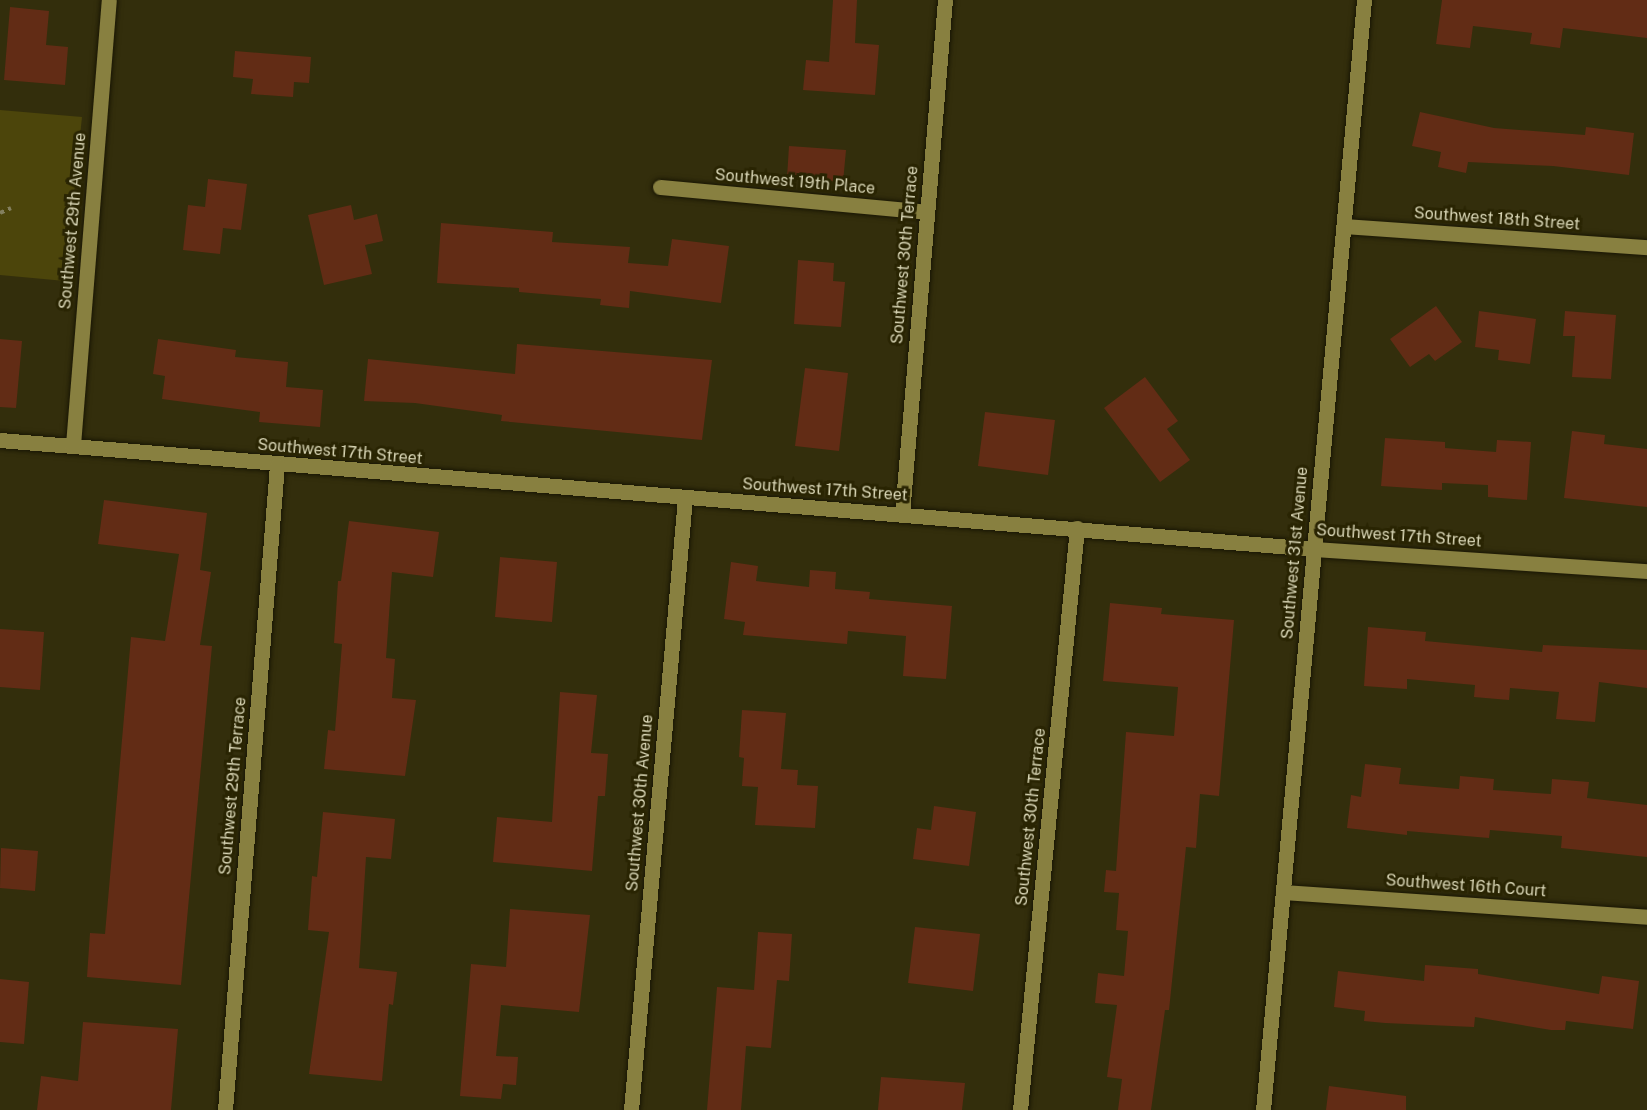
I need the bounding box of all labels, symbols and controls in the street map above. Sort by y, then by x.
street label: Southwest 29th Avenue [56,132,90,310]
street label: Southwest 19th Place [714,165,876,199]
street label: Southwest 30th Terrace [888,165,922,345]
street label: Southwest 18th Street [1413,204,1581,234]
street label: Southwest 17th Street [257,435,423,469]
street label: Southwest 31st Avenue [1278,466,1312,640]
street label: Southwest 17th Street [742,475,908,505]
street label: Southwest 17th Street [1316,521,1482,551]
street label: Southwest 29th Terrace [216,696,250,876]
street label: Southwest 30th Avenue [623,714,657,892]
street label: Southwest 30th Terrace [1012,727,1050,907]
street label: Southwest 16th Court [1385,871,1547,901]

